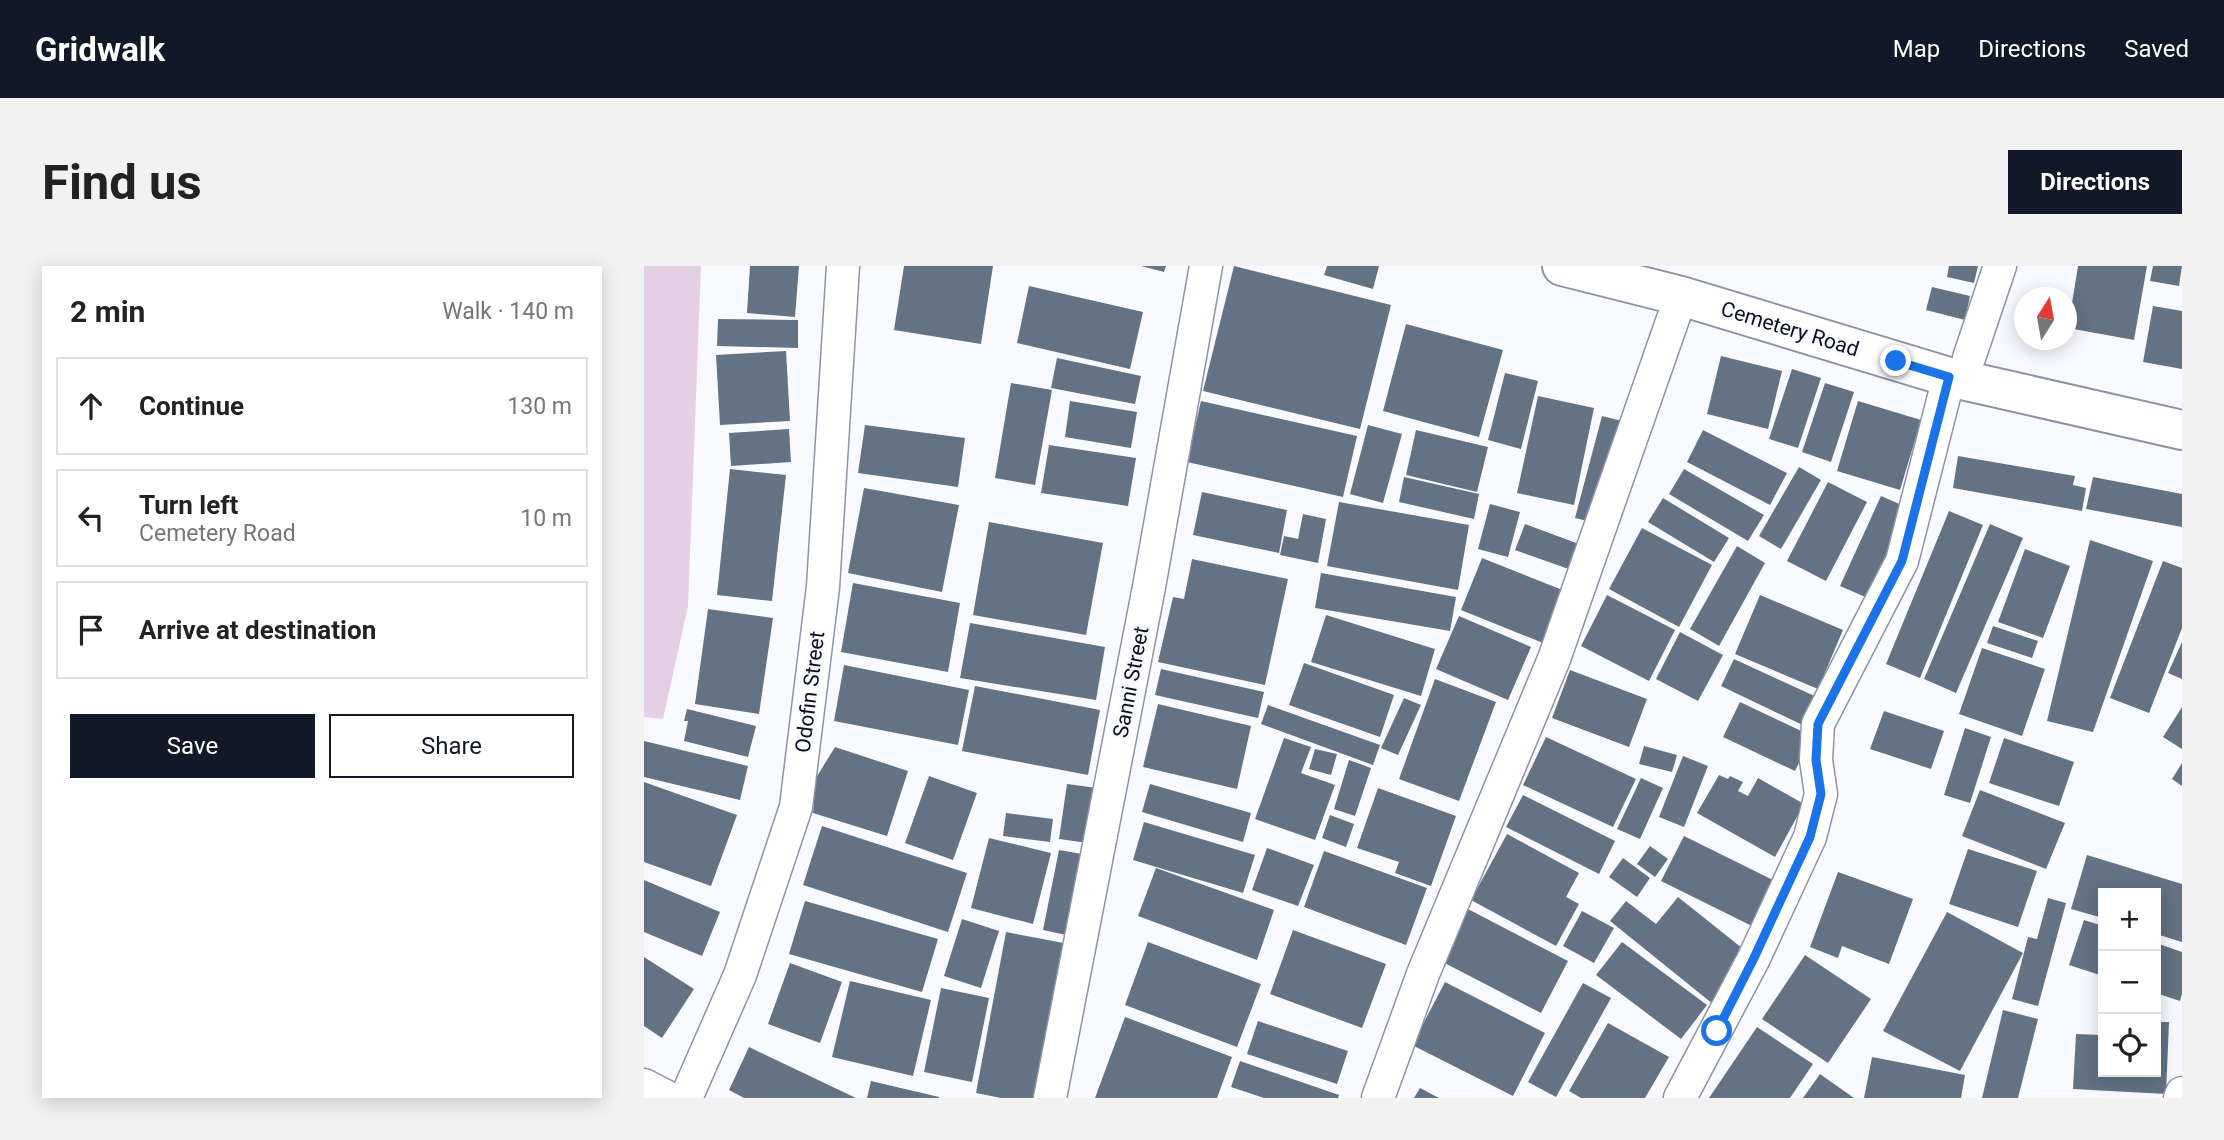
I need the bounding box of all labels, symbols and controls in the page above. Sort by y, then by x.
text: Gridwalk [35,30,165,69]
text: Map [1893,35,1940,63]
text: Directions [1978,35,2086,63]
text: Saved [2124,35,2189,63]
button: Directions [2008,150,2182,214]
text: Find us [42,154,202,211]
north arrow [2014,287,2077,350]
text: 2 min [70,294,145,329]
street label: Cemetery Road [1718,297,1862,361]
text: Walk · 140 m [442,298,574,325]
route end [1880,345,1911,376]
icon: ahead [72,387,110,425]
text: Continue [139,391,244,421]
text: 130 m [507,393,572,420]
text: Turn left [139,490,238,520]
icon: left [72,499,110,537]
text: 10 m [520,505,572,532]
text: Cemetery Road [139,520,296,547]
icon: arrive [72,611,110,649]
text: Arrive at destination [139,615,376,645]
street label: Sanni Street [1108,624,1154,740]
street label: Odofin Street [791,630,829,754]
button: Save [70,714,315,778]
button: Share [329,714,574,778]
map controls [2098,888,2161,1077]
button: + [2098,888,2161,951]
button: − [2098,951,2161,1014]
button: locate [2098,1014,2161,1077]
route start [1701,1015,1732,1046]

